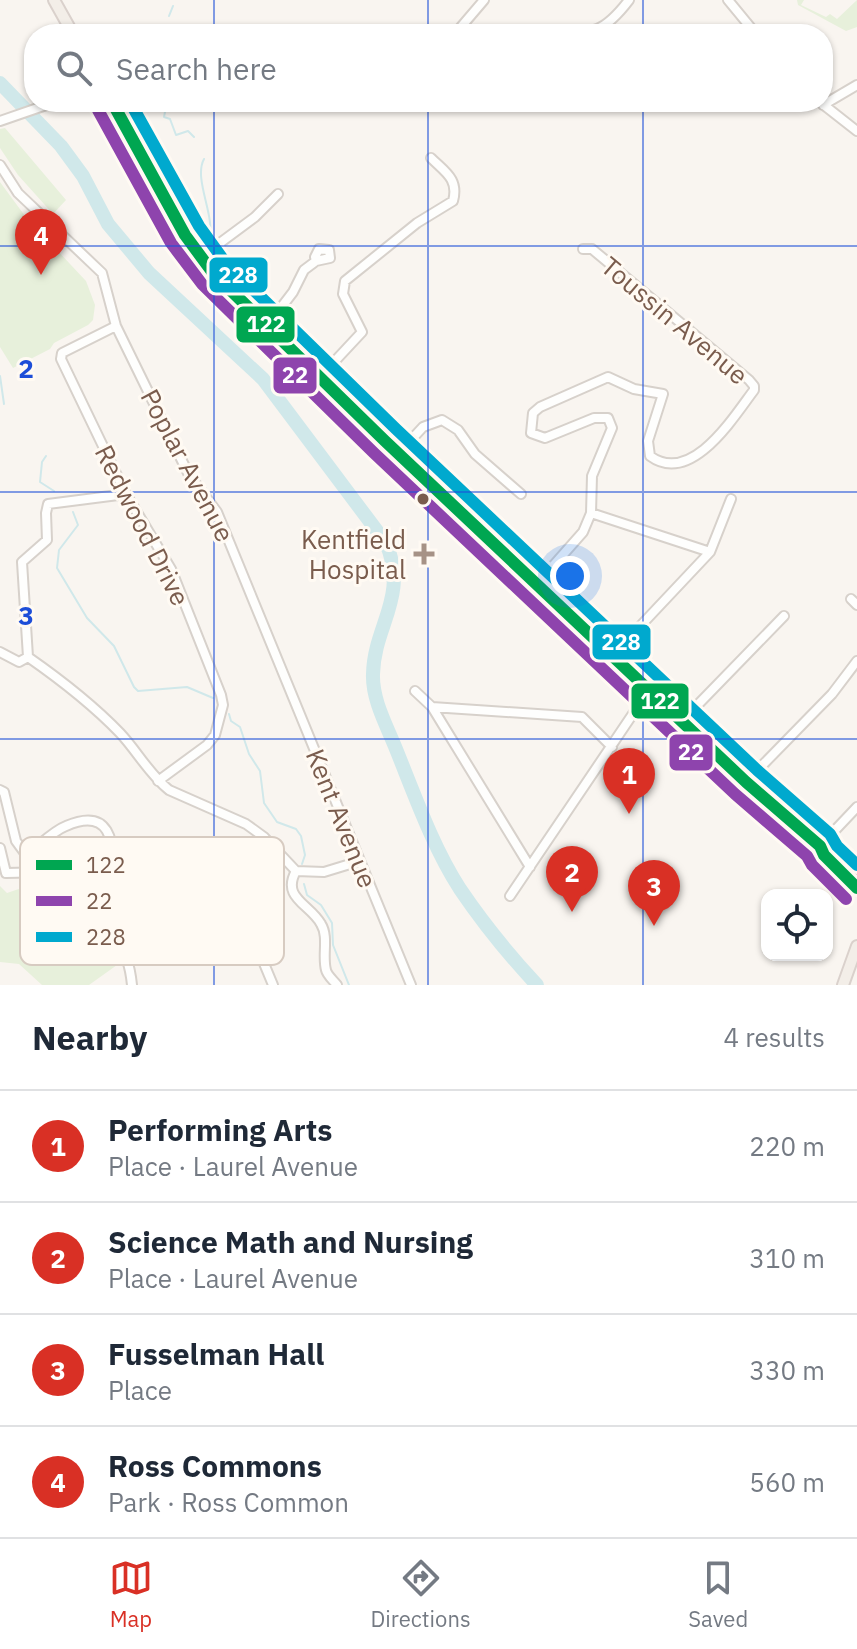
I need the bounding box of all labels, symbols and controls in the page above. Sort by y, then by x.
search box [24,24,833,112]
icon: search [52,46,96,90]
text: Search here [116,49,277,88]
pin: 4 [15,209,67,275]
street label: Toussin Avenue [594,249,756,391]
line badge: 228 [208,256,269,294]
text: 228 [218,260,258,289]
line badge: 122 [235,305,296,344]
text: 122 [246,309,286,338]
text: 2 [18,351,34,385]
line badge: 22 [272,356,318,395]
text: 22 [282,360,308,389]
street label: Poplar Avenue [133,383,243,547]
street label: Redwood Drive [88,439,198,611]
unlabelled marker [415,491,431,507]
place label: Kentfield Hospital [301,522,406,586]
marker: Kentfield Hospital [413,543,435,565]
your location [550,556,590,596]
text: 3 [18,598,34,632]
line badge: 228 [591,623,652,661]
text: 228 [601,627,641,656]
line badge: 122 [630,682,690,720]
text: 122 [640,686,680,715]
line badge: 22 [668,733,714,772]
text: 22 [678,737,704,766]
street label: Kent Avenue [299,744,385,892]
pin: 1 [603,748,655,814]
legend [20,837,284,965]
pin: 2 [546,846,598,912]
text: 122 [86,850,126,879]
pin: 3 [628,860,680,926]
text: 22 [86,886,112,915]
map controls [761,889,833,961]
button: locate [761,889,833,961]
text: 228 [86,922,126,951]
text: Nearby [32,1015,147,1059]
text: 4 results [723,1020,825,1054]
text: Performing Arts [108,1110,332,1149]
text: 1 [50,1129,66,1163]
text: 220 m [749,1129,825,1163]
text: Place · Laurel Avenue [108,1149,358,1183]
text: Science Math and Nursing [108,1222,473,1261]
text: 2 [50,1241,66,1275]
text: 310 m [749,1241,825,1275]
text: Place · Laurel Avenue [108,1261,358,1295]
text: Fusselman Hall [108,1334,324,1373]
text: 3 [50,1353,66,1387]
text: 330 m [749,1353,825,1387]
text: Place [108,1373,172,1407]
text: Ross Commons [108,1446,322,1485]
text: 4 [50,1465,66,1499]
text: 560 m [749,1465,825,1499]
text: Park · Ross Common [108,1485,349,1519]
tab: Map [109,1556,153,1633]
tab: Directions [371,1556,471,1633]
tab: Saved [688,1556,748,1633]

